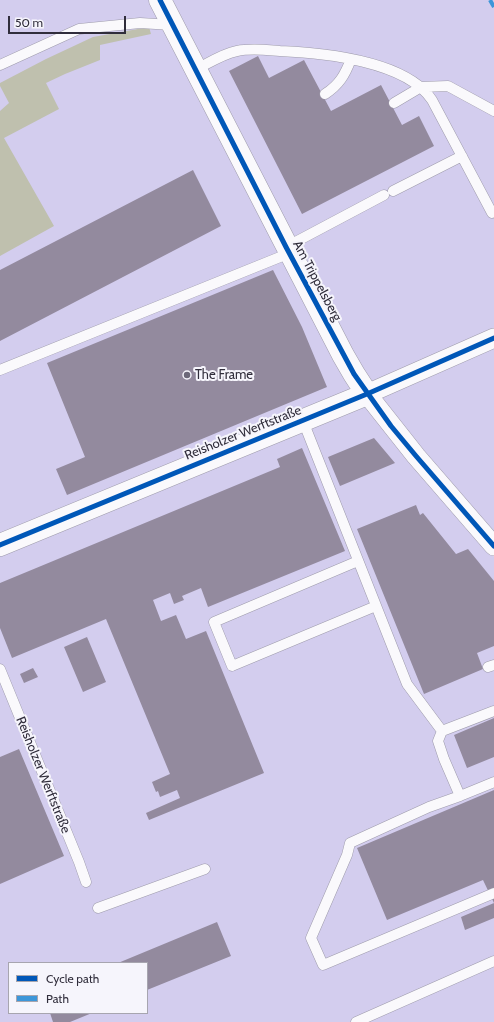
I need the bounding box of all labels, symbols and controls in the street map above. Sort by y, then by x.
scale bar [10,8,128,34]
text: 50 m [15,15,43,30]
street label: Am Trippelsberg [289,238,345,324]
place label: The Frame [195,367,253,383]
marker: The Frame [182,370,192,380]
street label: Reisholzer Werftstraße [182,402,304,464]
street label: Reisholzer Werftstraße [12,714,74,836]
legend [8,962,148,1014]
text: Cycle path [46,971,99,986]
text: Path [46,991,69,1006]

